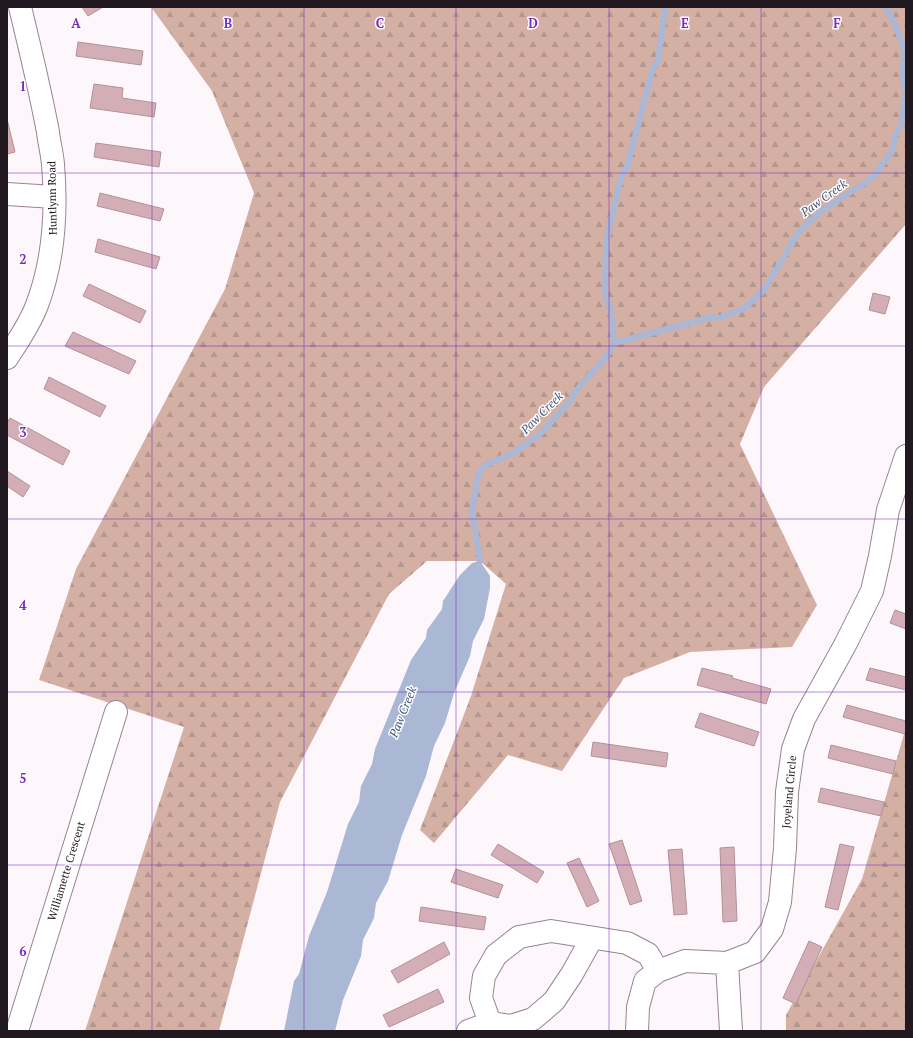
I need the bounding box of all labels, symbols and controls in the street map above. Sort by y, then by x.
text: A [71,14,81,32]
text: B [224,14,232,32]
text: C [376,14,384,32]
text: D [528,14,538,32]
text: E [681,14,689,32]
text: F [833,14,841,32]
text: 1 [19,77,27,95]
street label: Huntlynn Road [44,161,60,235]
water label: Paw Creek [797,176,850,220]
text: 2 [19,250,27,268]
water label: Paw Creek [517,388,566,438]
text: 3 [19,423,27,441]
text: 4 [19,596,27,614]
water label: Paw Creek [385,684,420,740]
street label: Joyeland Circle [779,754,799,829]
text: 5 [19,769,27,787]
street label: Williamette Crescent [44,820,88,922]
text: 6 [19,942,27,960]

